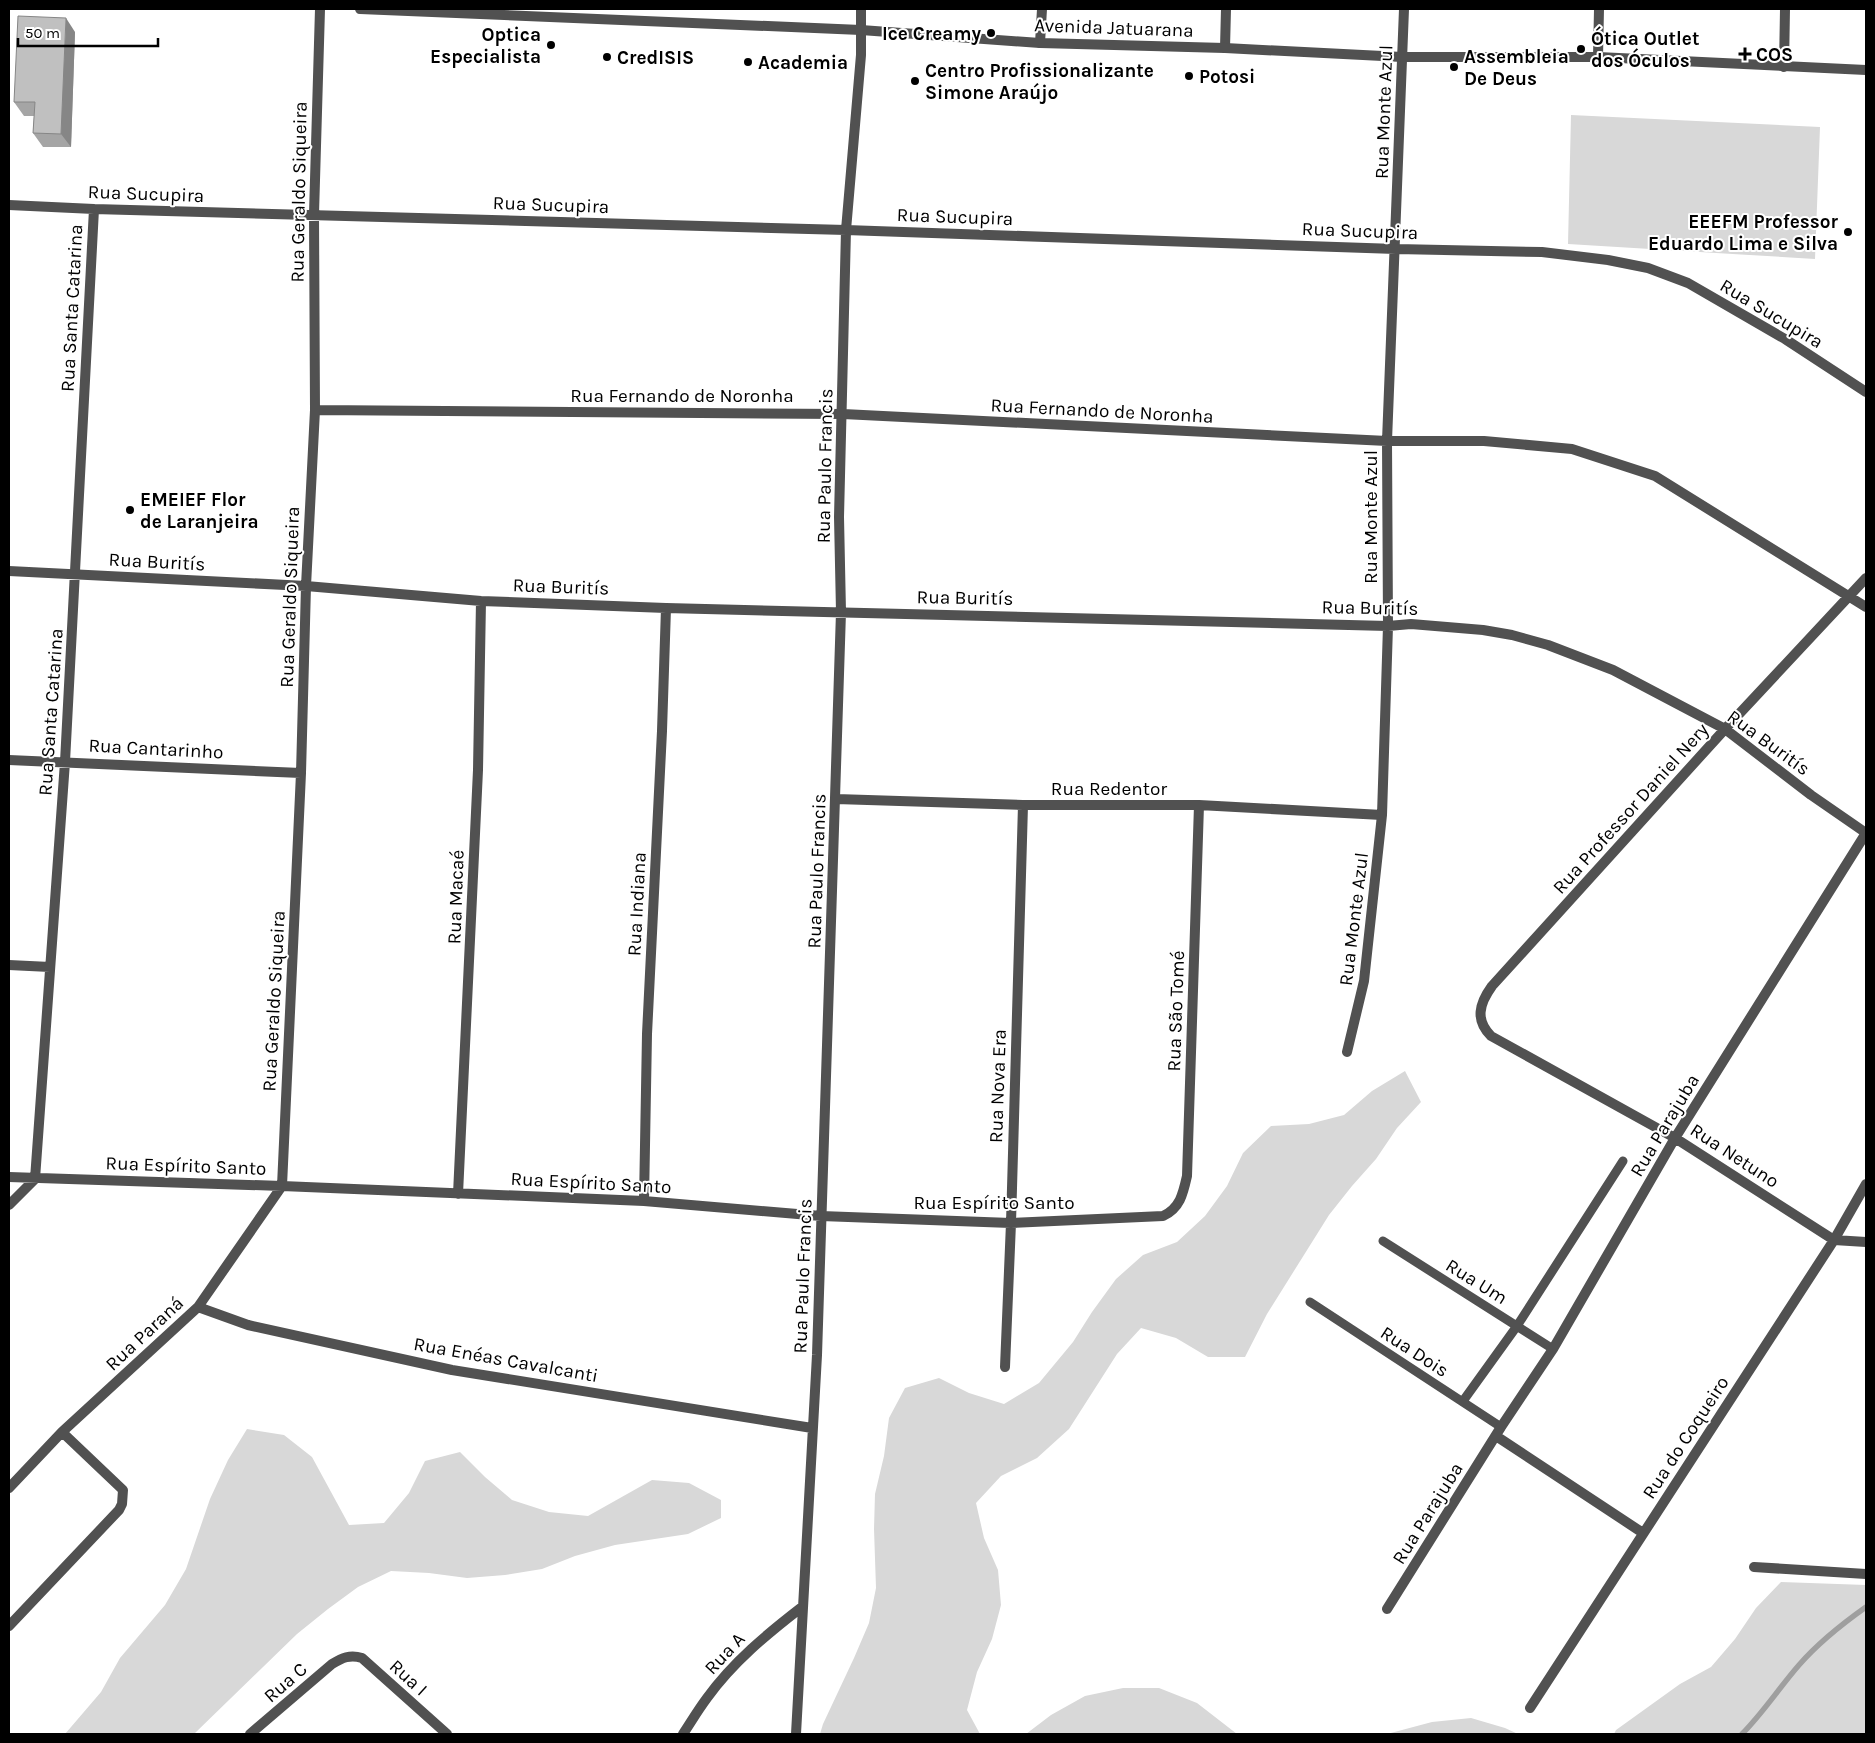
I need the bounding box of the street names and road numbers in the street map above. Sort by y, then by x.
street label: Avenida Jatuarana [1034,14,1194,42]
street label: Rua Monte Azul [1371,45,1397,179]
street label: Rua Geraldo Siqueira [286,101,312,283]
street label: Rua Sucupira [87,181,205,207]
street label: Rua Sucupira [492,192,610,218]
street label: Rua Sucupira [896,204,1014,230]
street label: Rua Sucupira [1301,218,1419,244]
street label: Rua Santa Catarina [57,224,87,392]
street label: Rua Sucupira [1716,274,1827,353]
street label: Rua Fernando de Noronha [570,385,794,407]
street label: Rua Paulo Francis [813,388,837,544]
street label: Rua Fernando de Noronha [990,394,1214,428]
street label: Rua Monte Azul [1360,450,1382,584]
street label: Rua Geraldo Siqueira [276,506,304,688]
street label: Rua Buritís [108,548,206,576]
street label: Rua Buritís [512,574,610,600]
street label: Rua Buritís [916,586,1014,610]
street label: Rua Buritís [1321,596,1419,620]
street label: Rua Santa Catarina [34,628,68,797]
street label: Rua Buritís [1723,705,1814,780]
street label: Rua Professor Daniel Nery [1548,719,1713,899]
street label: Rua Cantarinho [88,734,224,764]
street label: Rua Redentor [1051,778,1167,800]
street label: Rua Paulo Francis [803,793,831,949]
street label: Rua Macaé [443,849,469,945]
street label: Rua Indiana [623,851,651,957]
street label: Rua Monte Azul [1335,851,1373,987]
street label: Rua Geraldo Siqueira [258,910,290,1092]
street label: Rua São Tomé [1163,950,1189,1072]
street label: Rua Nova Era [985,1029,1011,1143]
street label: Rua Parajuba [1626,1070,1704,1181]
street label: Rua Netuno [1686,1119,1783,1193]
street label: Rua Espírito Santo [105,1152,267,1180]
street label: Rua Espírito Santo [510,1168,672,1198]
street label: Rua Espírito Santo [913,1192,1075,1214]
street label: Rua Paulo Francis [789,1198,817,1354]
street label: Rua Um [1442,1254,1511,1309]
street label: Rua Paraná [101,1292,188,1375]
street label: Rua Dois [1376,1322,1453,1382]
street label: Rua Enéas Cavalcanti [412,1333,600,1387]
street label: Rua do Coqueiro [1638,1372,1734,1503]
street label: Rua Parajuba [1388,1459,1468,1568]
street label: Rua A [700,1628,750,1679]
street label: Rua I [385,1655,432,1700]
street label: Rua C [260,1658,312,1707]

